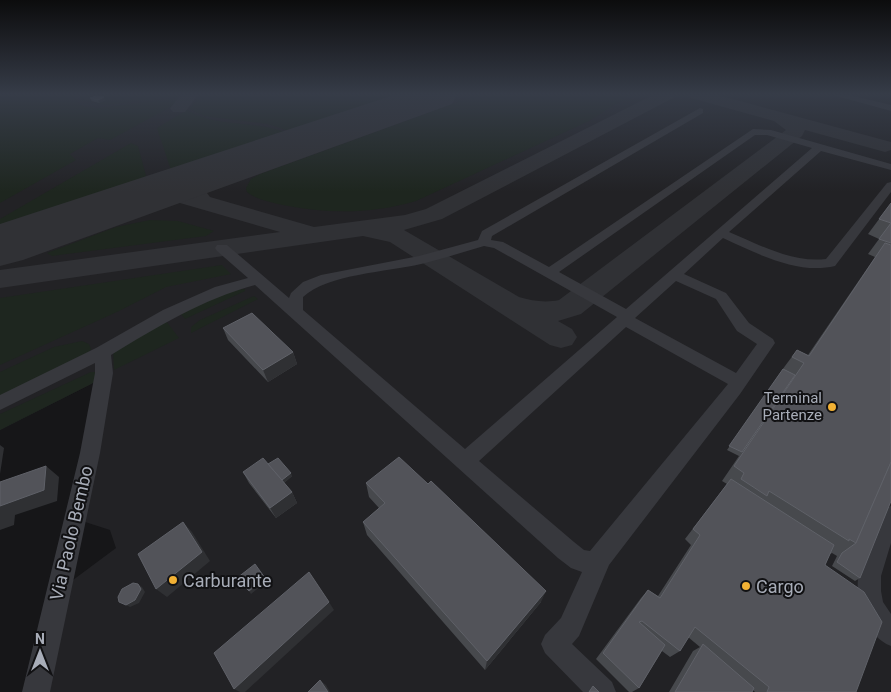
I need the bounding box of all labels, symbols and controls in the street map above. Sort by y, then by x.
place label: Terminal Partenze [763,389,822,424]
marker: Terminal Partenze [826,401,838,413]
street label: Via Paolo Bembo [45,464,97,602]
place label: Carburante [183,570,272,591]
marker: Carburante [167,574,179,586]
place label: Cargo [756,576,804,597]
marker: Cargo [740,580,752,592]
north arrow [15,627,65,677]
text: N [35,631,45,647]

